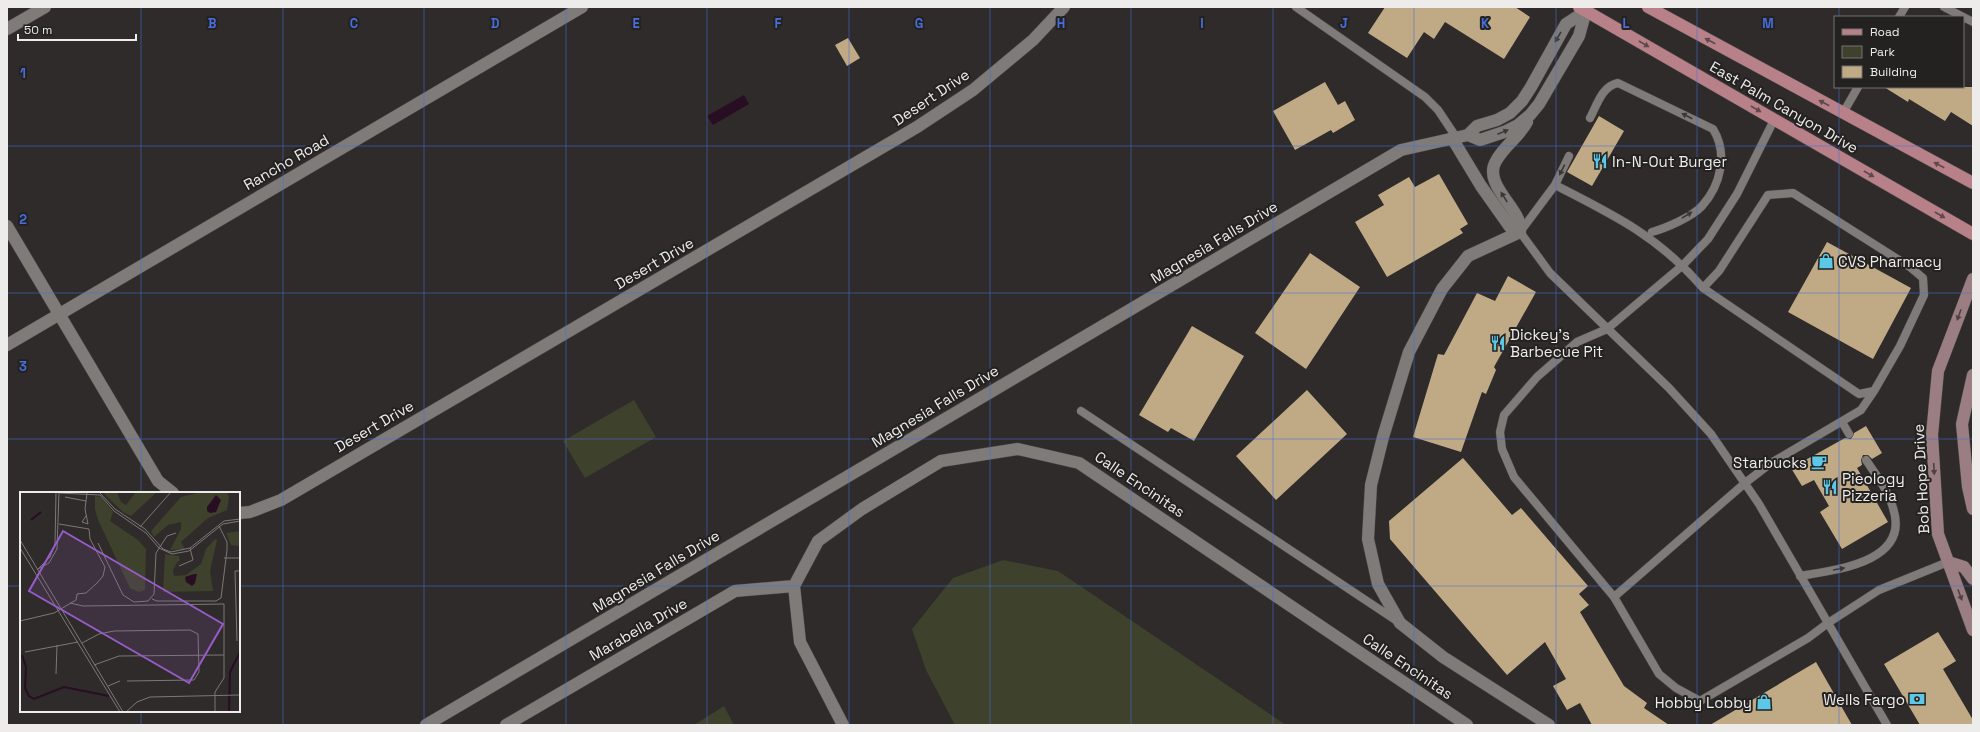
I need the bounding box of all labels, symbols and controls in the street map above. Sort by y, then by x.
text: B [208,15,217,32]
text: C [350,15,358,32]
text: D [491,15,500,32]
text: E [632,15,640,32]
text: F [775,15,782,32]
text: G [915,15,923,32]
text: H [1057,15,1065,32]
text: I [1200,15,1204,32]
text: J [1340,15,1348,32]
text: K [1481,15,1490,32]
text: L [1622,15,1630,32]
text: M [1762,15,1774,32]
scale bar [18,16,136,42]
legend [1834,16,1964,88]
text: 50 m [24,22,52,38]
text: Road [1870,24,1899,40]
one-way arrow [1555,31,1562,43]
one-way arrow [1704,37,1716,44]
one-way arrow [1638,41,1650,48]
text: Park [1870,44,1895,60]
street label: East Palm Canyon Drive [1706,57,1862,157]
street label: Desert Drive [889,64,973,129]
text: Building [1870,64,1917,80]
text: 1 [20,65,26,82]
one-way arrow [1819,99,1830,106]
one-way arrow [1750,106,1762,113]
one-way arrow [1682,113,1693,119]
one-way arrow [1497,129,1509,135]
street label: Rancho Road [240,130,332,194]
restaurant icon: In-N-Out Burger [1591,152,1609,170]
place label: In-N-Out Burger [1612,152,1727,171]
one-way arrow [1933,161,1945,168]
one-way arrow [1559,165,1565,176]
one-way arrow [1863,171,1875,178]
one-way arrow [1501,191,1508,203]
street label: Magnesia Falls Drive [1147,197,1281,287]
text: 2 [19,211,27,228]
one-way arrow [1681,212,1693,219]
one-way arrow [1934,212,1946,219]
street label: Desert Drive [611,233,697,293]
shop icon: CVS Pharmacy [1817,252,1835,270]
place label: CVS Pharmacy [1838,252,1942,271]
one-way arrow [1956,310,1962,322]
place label: Dickey's Barbecue Pit [1510,325,1603,361]
restaurant icon: Dickey's Barbecue Pit [1489,334,1507,352]
text: 3 [19,358,27,375]
street label: Magnesia Falls Drive [868,361,1002,451]
street label: Desert Drive [331,396,417,456]
street label: Bob Hope Drive [1909,423,1933,534]
street label: Calle Encinitas [1091,447,1189,521]
place label: Starbucks [1733,453,1807,472]
cafe icon: Starbucks [1810,453,1828,471]
one-way arrow [1931,463,1937,476]
place label: Pieology Pizzeria [1842,469,1905,505]
restaurant icon: Pieology Pizzeria [1821,478,1839,496]
inset map [20,492,240,712]
street label: Magnesia Falls Drive [589,526,723,616]
one-way arrow [1833,566,1845,572]
one-way arrow [1958,590,1964,602]
street label: Marabella Drive [586,593,690,665]
street label: Calle Encinitas [1359,629,1457,703]
place label: Wells Fargo [1823,690,1905,709]
bank icon: Wells Fargo [1908,690,1926,708]
place label: Hobby Lobby [1655,693,1752,712]
shop icon: Hobby Lobby [1755,693,1773,711]

